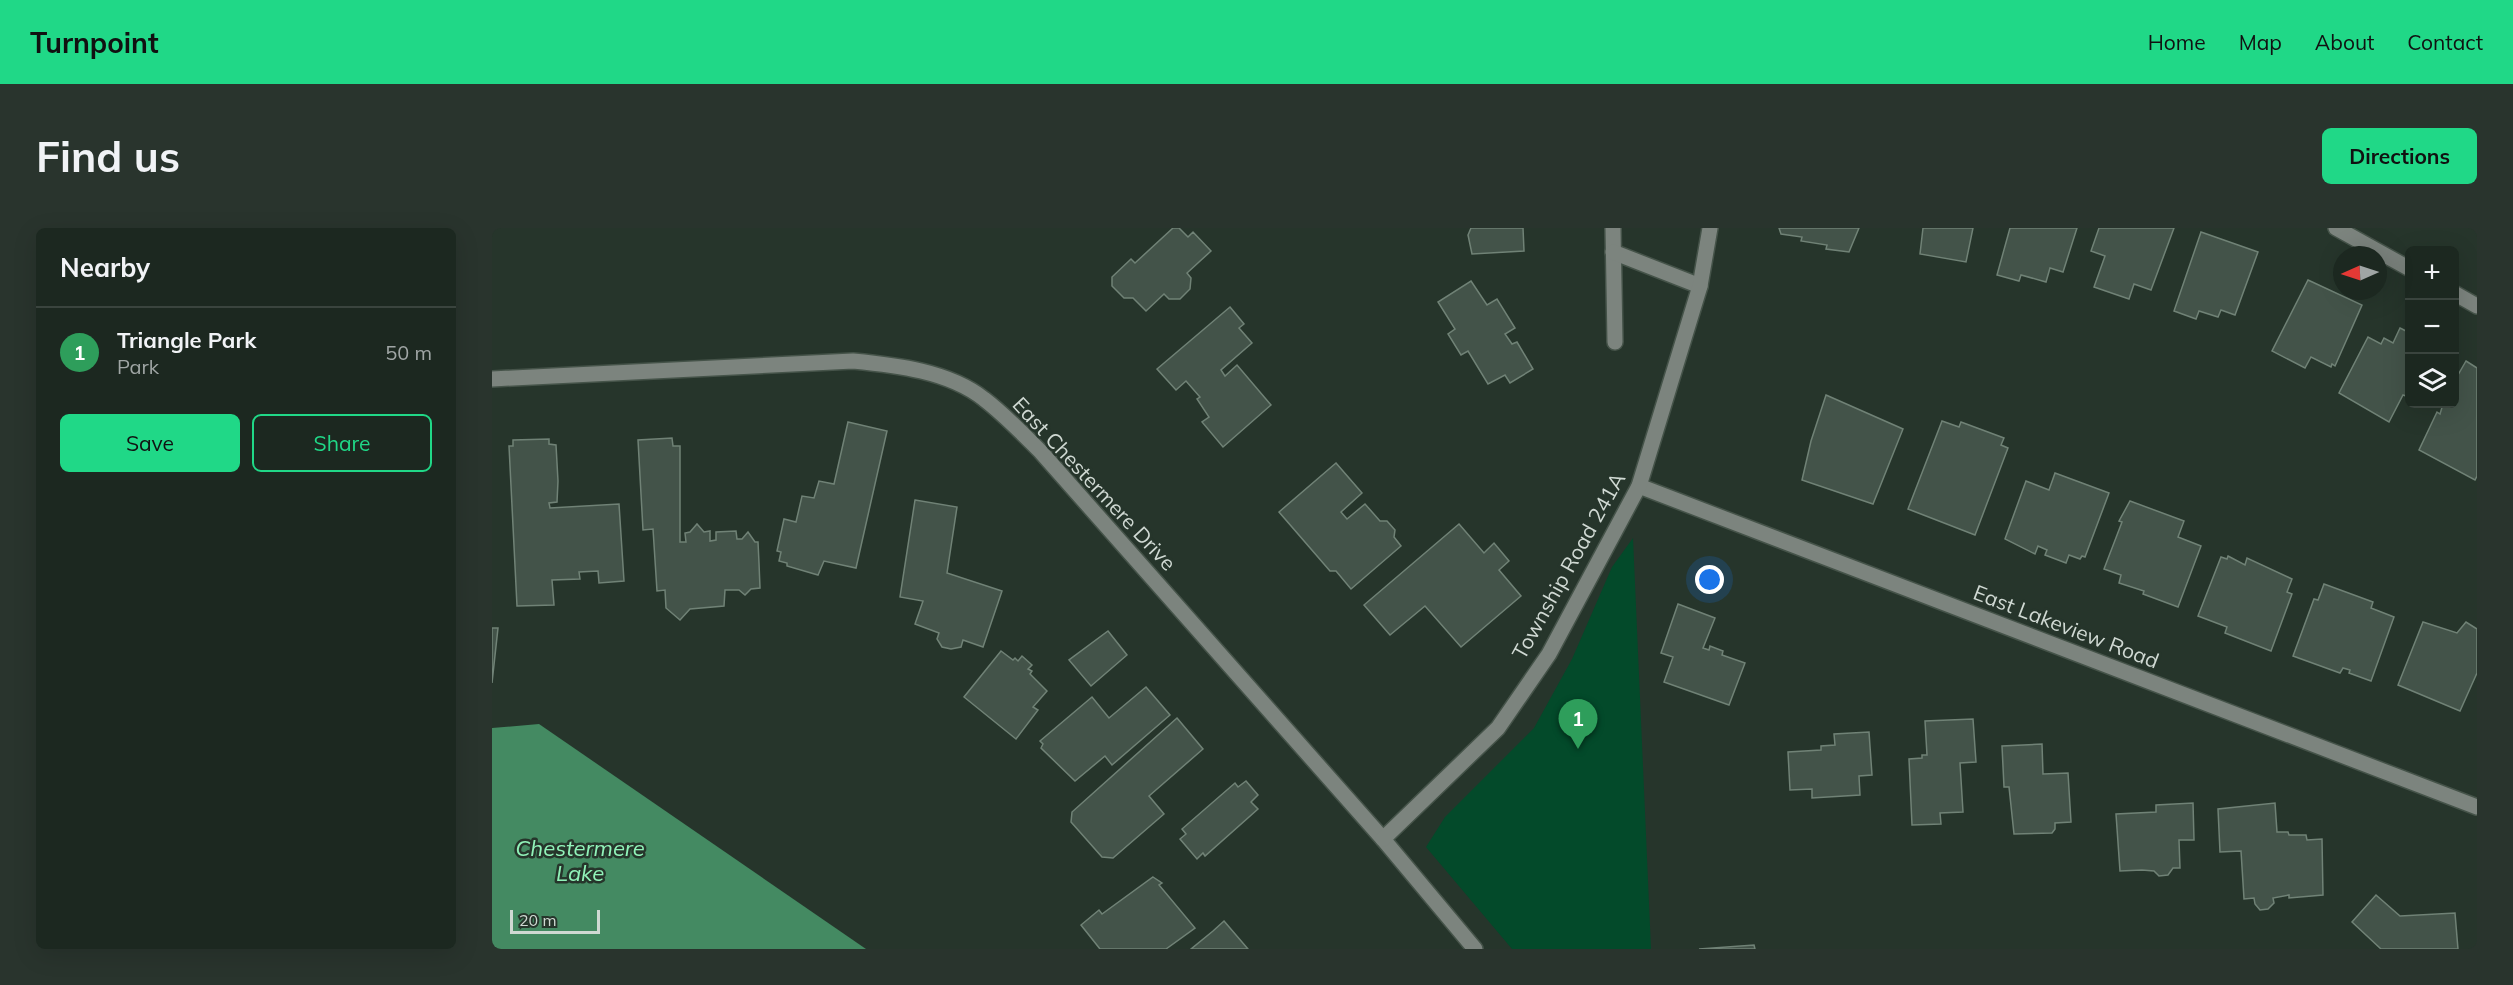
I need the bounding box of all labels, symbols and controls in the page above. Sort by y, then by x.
text: Turnpoint [30,25,159,60]
text: Home [2148,29,2206,55]
text: Map [2239,29,2282,55]
text: About [2315,29,2374,55]
text: Contact [2407,29,2483,55]
button: Directions [2322,128,2477,184]
text: Find us [36,130,180,183]
north arrow [2333,246,2387,300]
map controls [2405,246,2459,408]
button: + [2405,246,2459,300]
text: Nearby [60,251,150,284]
button: − [2405,300,2459,354]
text: Triangle Park [117,326,256,354]
text: 1 [74,340,86,365]
text: 50 m [385,340,432,365]
text: Park [117,354,159,379]
button: layers [2405,354,2459,408]
street label: East Chestermere Drive [1008,391,1182,575]
button: Save [60,414,240,472]
button: Share [252,414,432,472]
street label: Township Road 241A [1506,467,1631,663]
your location [1695,565,1724,594]
street label: East Lakeview Road [1970,579,2163,673]
pin: 1 [1558,700,1598,749]
water label: Chestermere Lake [515,834,645,887]
scale bar [510,907,600,934]
text: 20 m [519,910,556,930]

